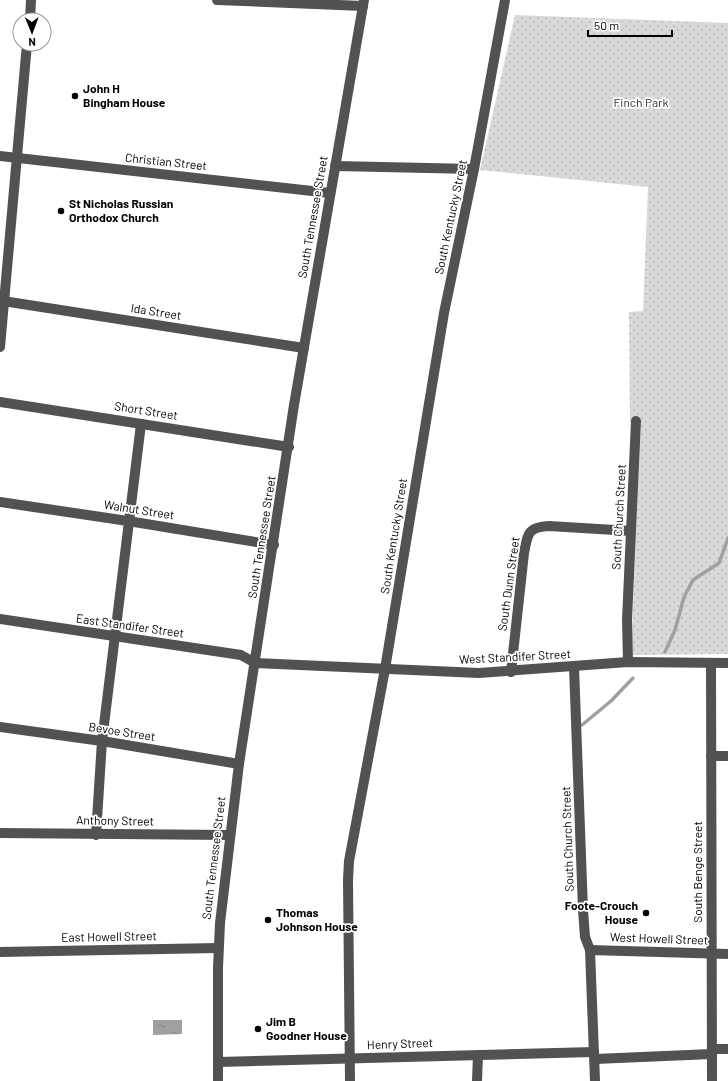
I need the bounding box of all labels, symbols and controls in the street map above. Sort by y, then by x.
north arrow [12,12,52,52]
scale bar [588,12,672,38]
text: 50 m [594,18,619,32]
text: N [28,36,36,49]
place label: John H Bingham House [83,81,166,109]
marker: John H Bingham House [70,91,80,101]
park label: Finch Park [614,95,668,109]
street label: Christian Street [125,150,208,172]
street label: South Tennessee Street [294,155,330,279]
street label: South Kentucky Street [431,158,469,275]
place label: St Nicholas Russian Orthodox Church [69,196,173,224]
marker: St Nicholas Russian Orthodox Church [56,206,66,216]
street label: Ida Street [130,300,182,322]
street label: Short Street [113,398,179,422]
street label: South Church Street [608,464,628,570]
street label: South Tennessee Street [244,474,278,599]
street label: South Kentucky Street [377,477,409,595]
street label: Walnut Street [103,497,175,522]
street label: South Dunn Street [494,536,522,632]
street label: East Standifer Street [75,610,185,640]
street label: West Standifer Street [459,646,571,666]
street label: Bevoe Street [88,719,157,743]
street label: South Church Street [558,786,576,892]
street label: South Tennessee Street [198,795,228,920]
street label: Anthony Street [76,812,154,828]
street label: South Benge Street [690,821,704,923]
place label: Foote-Crouch House [565,898,638,926]
place label: Thomas Johnson House [276,905,358,933]
marker: Foote-Crouch House [641,908,651,918]
marker: Thomas Johnson House [263,915,273,925]
street label: East Howell Street [61,928,157,944]
street label: West Howell Street [610,929,708,947]
place label: Jim B Goodner House [266,1014,347,1042]
marker: Jim B Goodner House [253,1024,263,1034]
street label: Henry Street [367,1035,433,1051]

